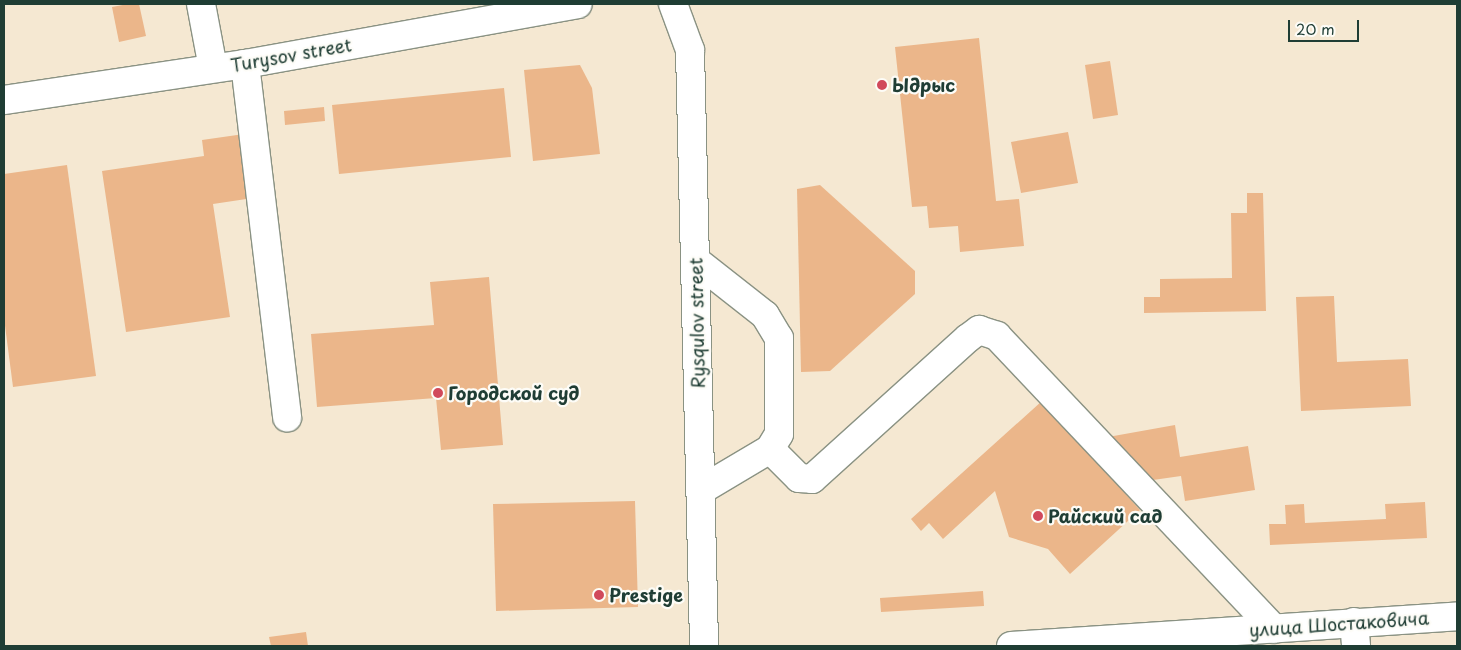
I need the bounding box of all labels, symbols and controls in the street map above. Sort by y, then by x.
scale bar [1291,10,1362,42]
text: 20 m [1296,17,1335,40]
street label: Turysov street [229,34,353,76]
place label: Ыдрыс [892,74,955,96]
marker: Ыдрыс [876,79,888,91]
street label: Rysqulov street [685,257,709,389]
place label: Городской суд [448,382,580,404]
marker: Городской суд [432,387,444,399]
place label: Райский сад [1048,505,1163,527]
marker: Райский сад [1032,510,1044,522]
place label: Prestige [609,584,683,606]
marker: Prestige [593,589,605,601]
street label: улица Шостаковича [1248,607,1430,641]

